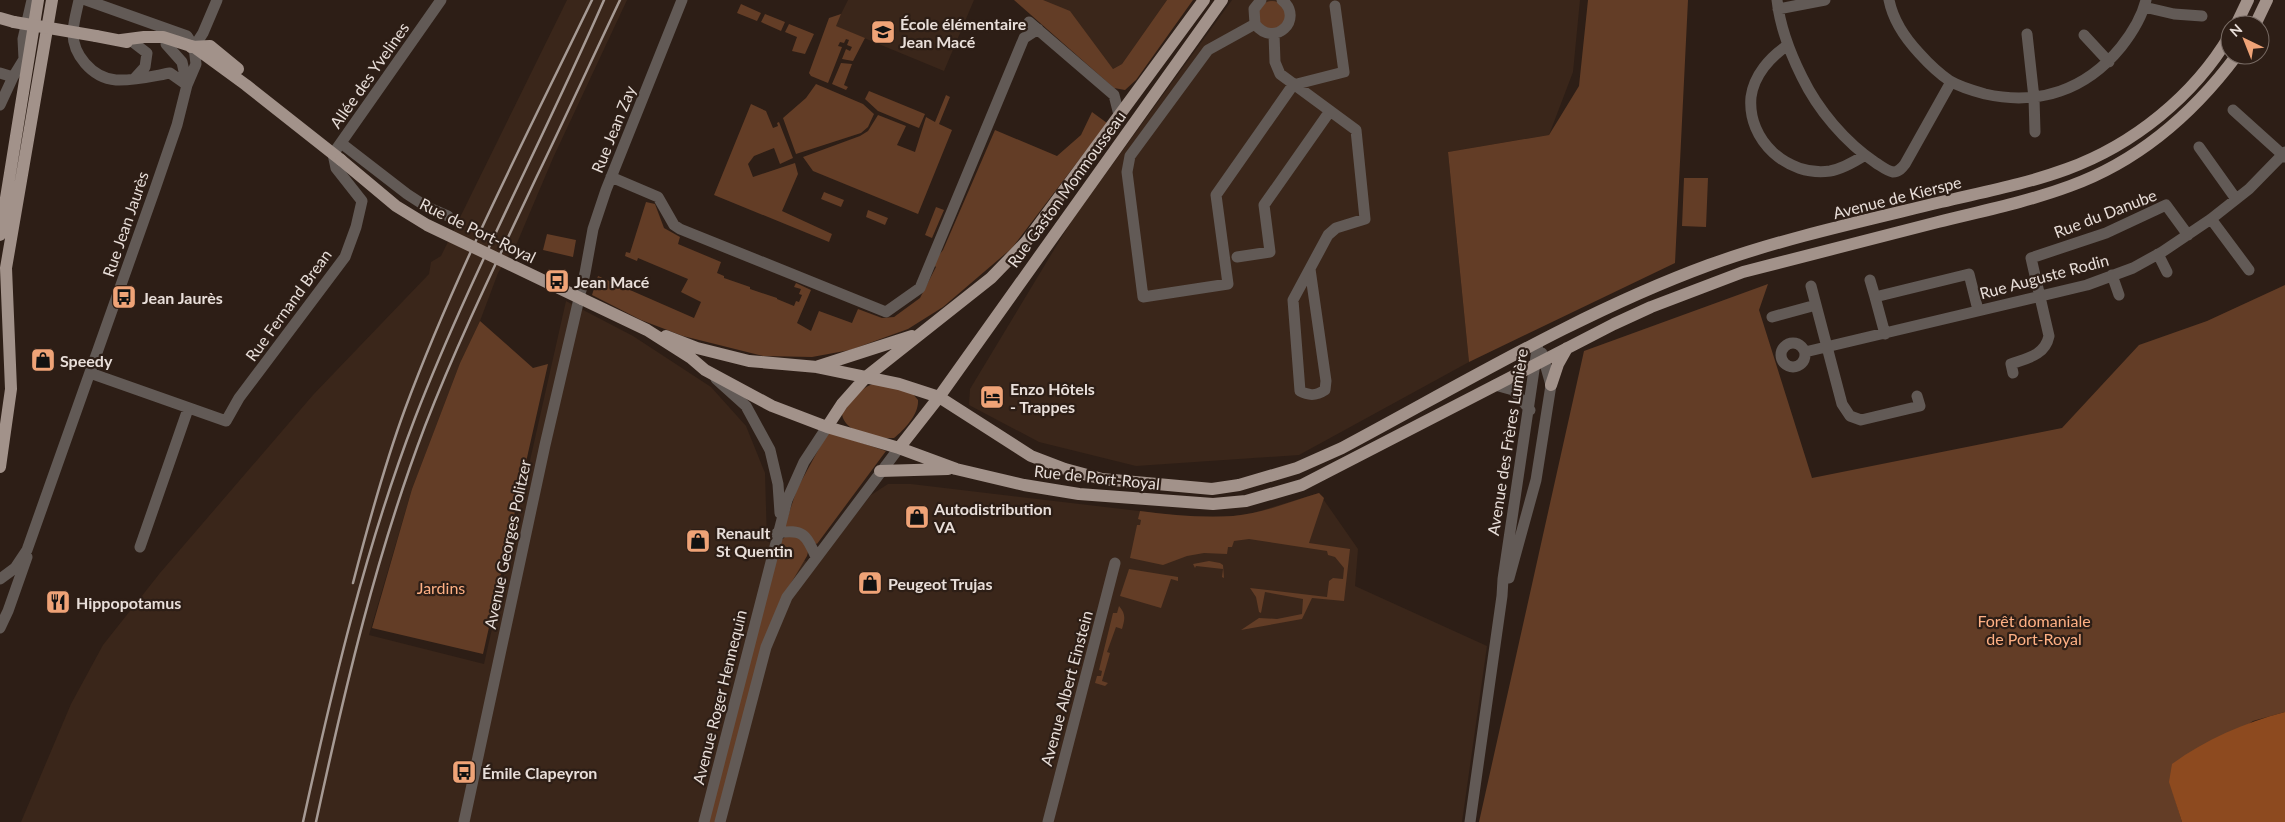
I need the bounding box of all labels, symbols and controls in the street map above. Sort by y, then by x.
place label: École élémentaire Jean Macé [900,14,1027,51]
north arrow [2220,15,2270,65]
street label: Allée des Yvelines [325,18,413,132]
school or university icon: École élémentaire Jean Macé [870,19,896,45]
text: N [2226,20,2246,40]
street label: Rue Jean Zay [587,82,639,175]
street label: Rue Gaston Monmousseau [1003,107,1129,271]
street label: Rue Jean Jaurès [98,169,152,279]
street label: Avenue de Kierspe [1831,172,1963,222]
street label: Rue du Danube [2051,185,2159,241]
street label: Rue de Port-Royal [417,194,539,266]
street label: Rue Fernand Brean [241,245,335,365]
street label: Rue Auguste Rodin [1977,250,2111,302]
bus stop icon: Jean Macé [544,268,570,294]
place label: Jean Macé [574,272,650,291]
bus stop icon: Jean Jaurès [111,284,137,310]
place label: Jean Jaurès [142,288,223,307]
shop icon: Speedy [30,347,56,373]
street label: Avenue des Frères Lumière [1483,347,1531,537]
place label: Speedy [60,351,113,370]
place label: Enzo Hôtels - Trappes [1010,379,1095,416]
hotel icon: Enzo Hôtels - Trappes [979,384,1005,410]
street label: Avenue Georges Politzer [480,458,534,630]
street label: Rue de Port-Royal [1033,461,1161,493]
place label: Autodistribution VA [933,499,1052,536]
shop icon: Autodistribution VA [904,504,930,530]
place label: Renault St Quentin [716,523,793,560]
shop icon: Renault St Quentin [685,528,711,554]
shop icon: Peugeot Trujas [857,570,883,596]
place label: Peugeot Trujas [888,574,993,593]
park label: Jardins [417,578,465,597]
restaurant icon: Hippopotamus [45,589,71,615]
place label: Hippopotamus [76,593,181,612]
street label: Avenue Roger Hennequin [688,608,750,786]
street label: Avenue Albert Einstein [1036,608,1096,768]
park label: Forêt domaniale de Port-Royal [1977,611,2091,648]
bus stop icon: Émile Clapeyron [451,759,477,785]
place label: Émile Clapeyron [482,763,597,782]

